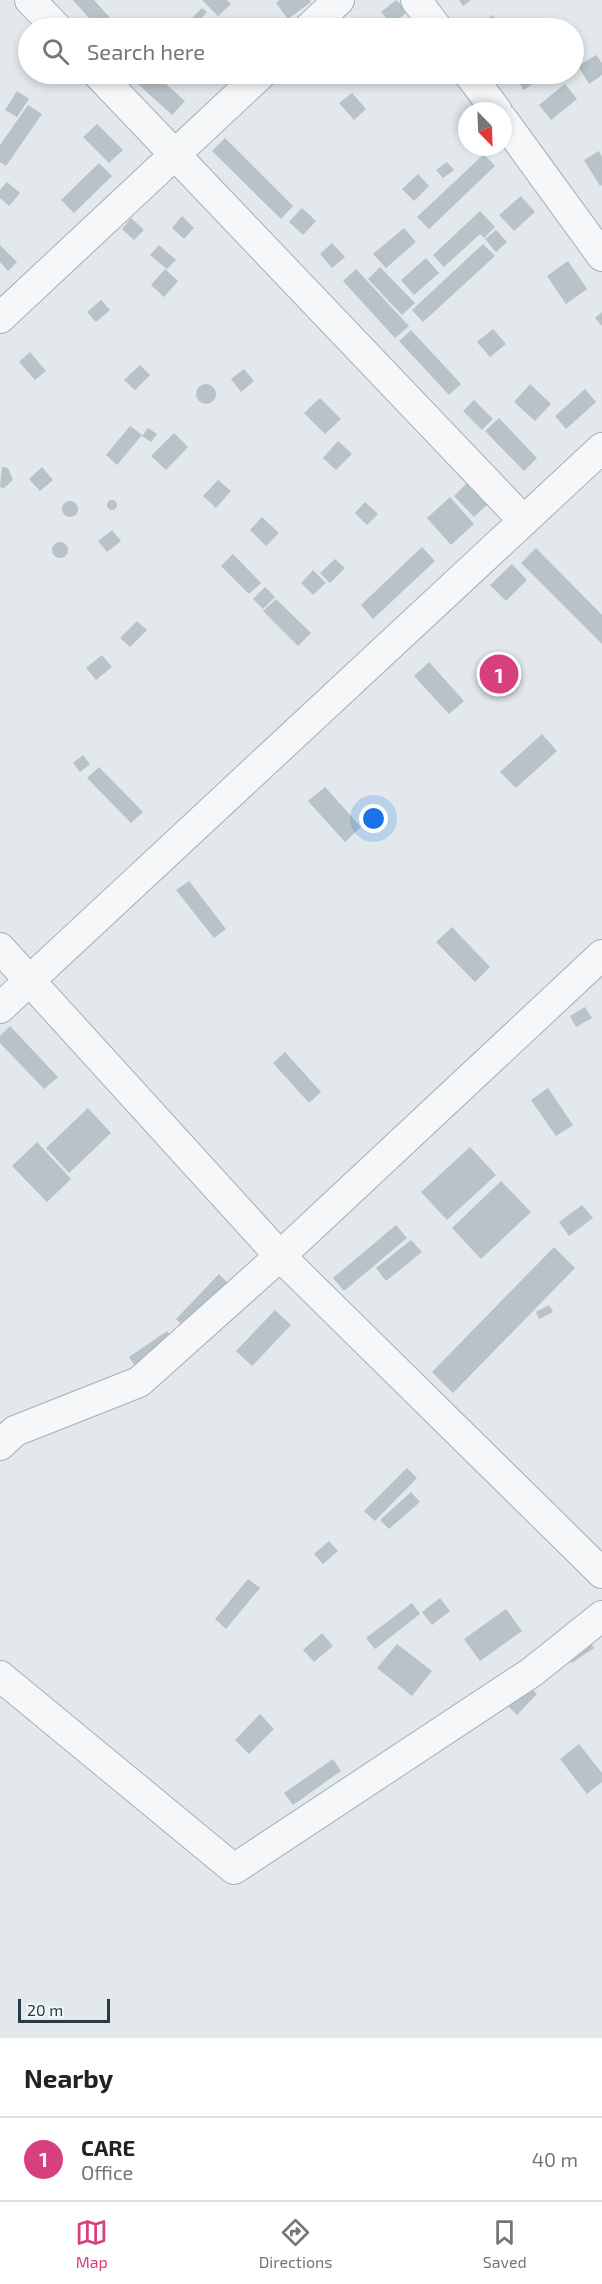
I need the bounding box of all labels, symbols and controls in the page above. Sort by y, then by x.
search box [18,18,584,84]
icon: search [39,35,72,68]
text: Search here [87,38,205,64]
north arrow [458,102,512,156]
pin: 1 [480,652,518,696]
your location [359,804,388,833]
scale bar [18,1996,110,2024]
text: 20 m [27,2000,63,2019]
text: Nearby [24,2062,113,2093]
text: CARE [81,2134,135,2160]
text: 1 [39,2147,48,2171]
text: 40 m [532,2147,578,2171]
text: Office [81,2160,133,2184]
tab: Map [75,2216,108,2271]
tab: Directions [259,2216,332,2271]
tab: Saved [483,2216,527,2271]

